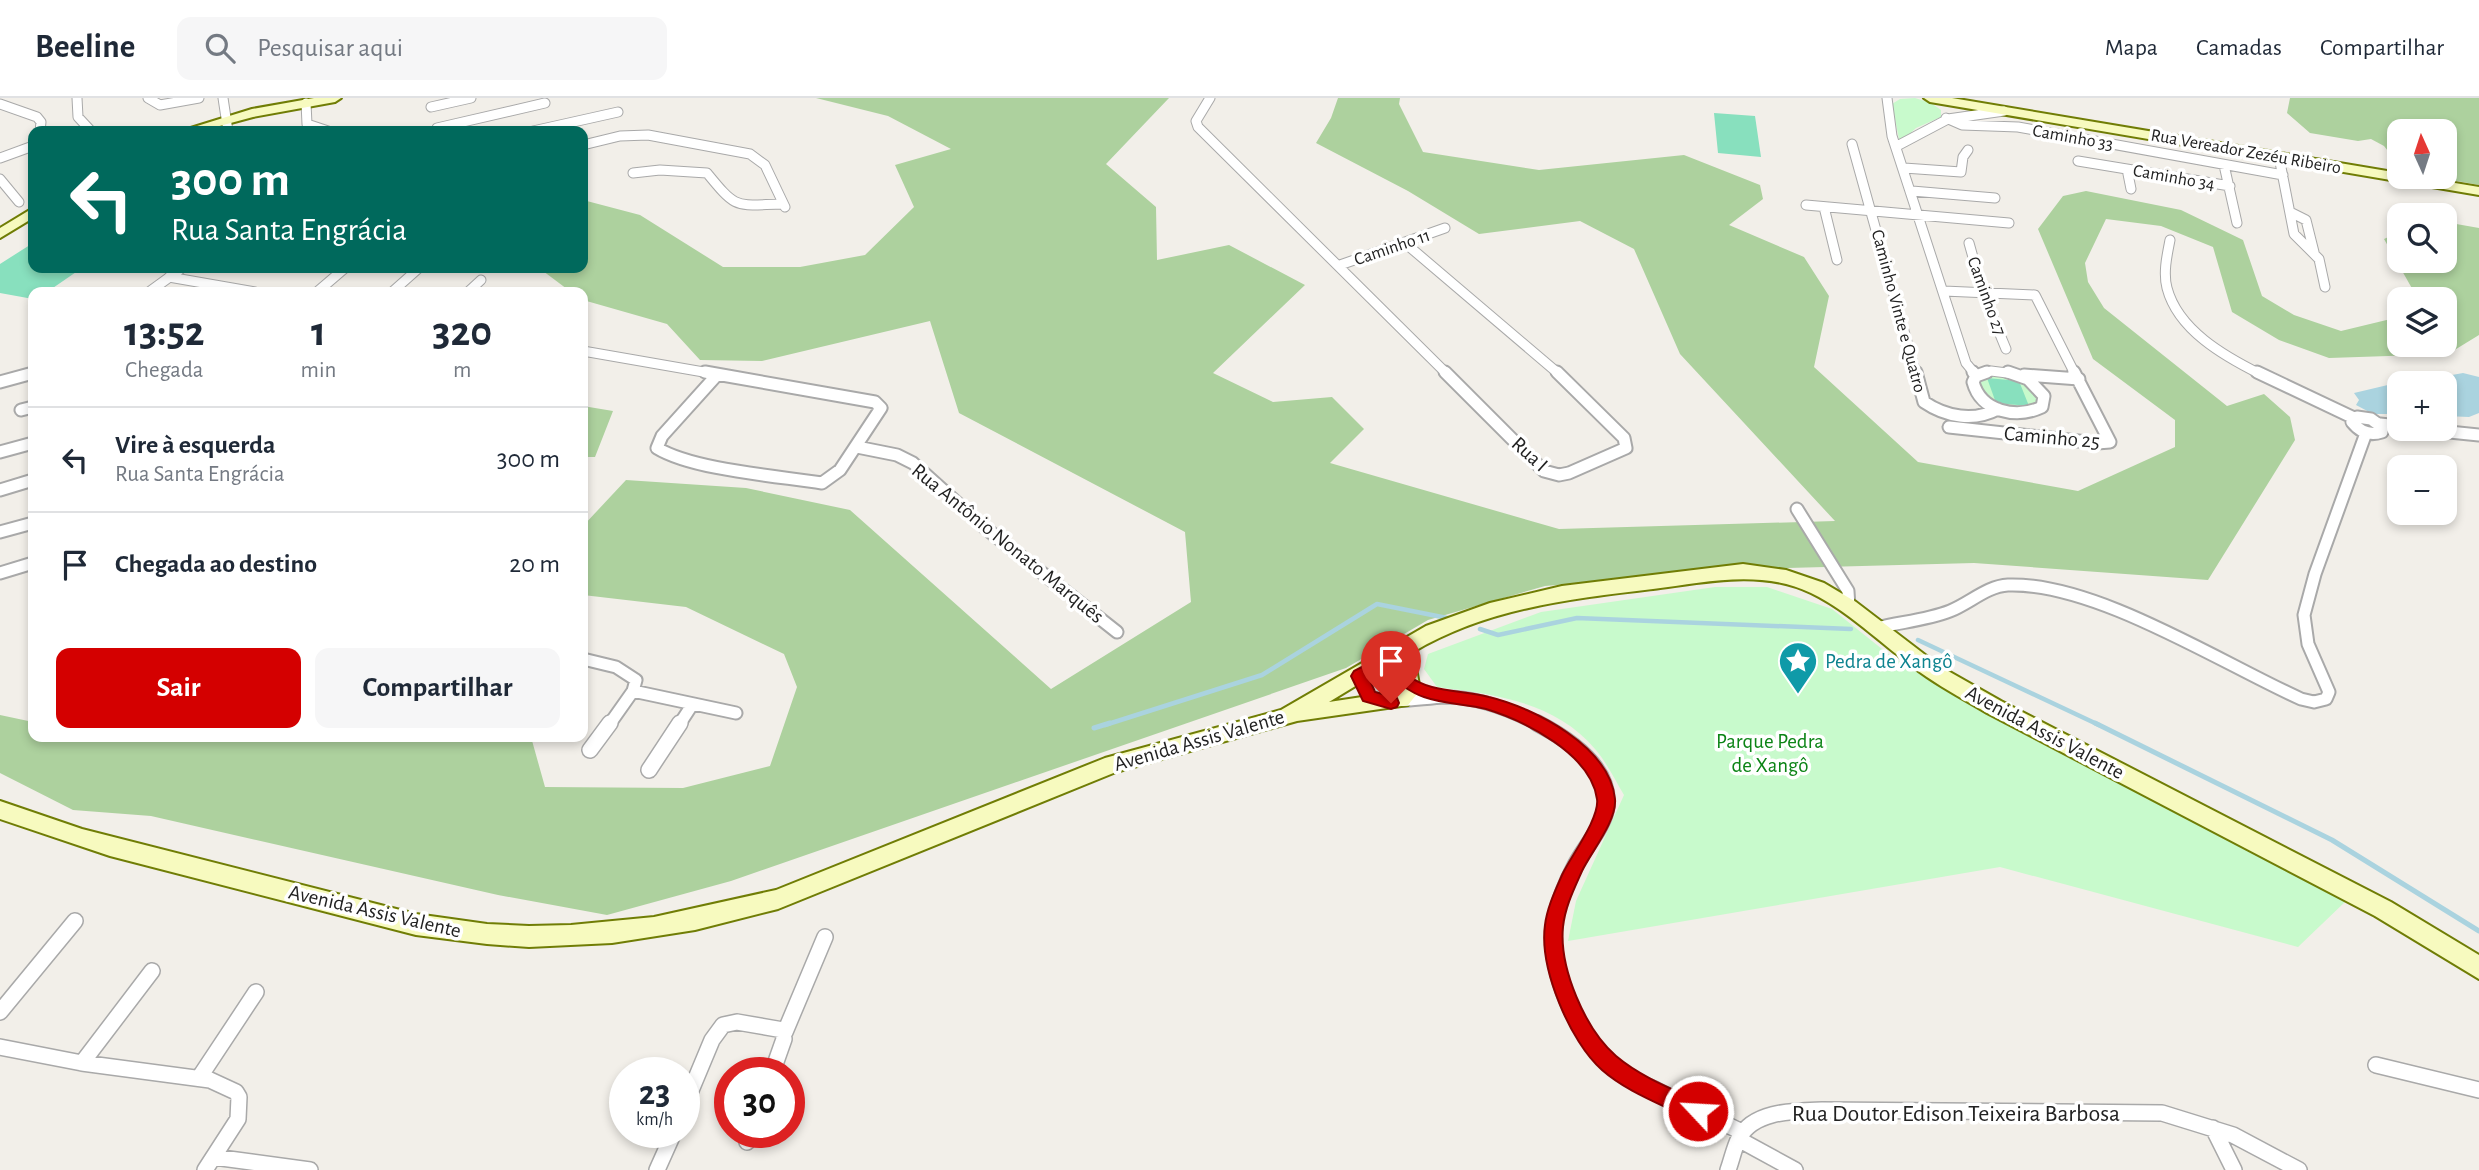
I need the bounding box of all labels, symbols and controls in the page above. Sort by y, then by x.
search box [177,17,667,80]
icon: search [201,29,239,67]
text: Beeline [35,31,135,64]
text: Pesquisar aqui [257,35,403,61]
text: Mapa [2105,36,2158,60]
text: Camadas [2196,36,2282,60]
text: Compartilhar [2320,36,2444,60]
north arrow [2387,119,2457,189]
map controls [2387,119,2457,525]
street label: Caminho 33 [2031,122,2115,154]
street label: Rua Vereador Zezéu Ribeiro [2149,126,2342,178]
icon: left [56,154,147,245]
text: 300 m [171,156,290,205]
street label: Caminho 34 [2131,162,2216,194]
button: search [2387,203,2457,273]
text: Rua Santa Engrácia [171,214,407,246]
street label: Caminho 11 [1352,227,1433,269]
street label: Caminho Vinte e Quatro [1868,228,1928,395]
street label: Caminho 27 [1964,255,2009,338]
button: layers [2387,287,2457,357]
text: 13:52 [124,311,205,353]
text: 1 [311,311,326,353]
text: 320 [432,311,492,353]
text: Chegada [125,359,203,382]
text: min [301,359,336,382]
text: m [453,359,471,382]
button: + [2387,371,2457,441]
street label: Caminho 25 [2003,423,2101,452]
text: Vire à esquerda [115,432,276,458]
street label: Rua I [1507,433,1552,476]
icon: left [56,441,94,479]
text: 300 m [497,446,560,472]
button: − [2387,455,2457,525]
street label: Rua Antônio Nonato Marquês [908,460,1108,627]
text: Rua Santa Engrácia [115,463,285,486]
icon: arrive [56,546,94,584]
text: Chegada ao destino [115,551,317,577]
text: 20 m [509,551,560,577]
pin [1361,631,1421,703]
place icon: Pedra de Xangô [1777,640,1819,695]
icon: arrive [1372,642,1410,680]
button: Sair [56,648,301,728]
button: Compartilhar [315,648,560,728]
place label: Pedra de Xangô [1825,651,1953,672]
street label: Avenida Assis Valente [1962,682,2127,783]
street label: Avenida Assis Valente [1112,706,1287,775]
park label: Parque Pedra de Xangô [1716,731,1824,776]
street label: Avenida Assis Valente [287,881,463,942]
speed limit sign: 30 [714,1057,805,1148]
position arrow [1661,1074,1735,1148]
text: 23 [639,1076,670,1111]
street label: Rua Doutor Edison Teixeira Barbosa [1792,1102,2120,1126]
text: km/h [636,1111,673,1129]

